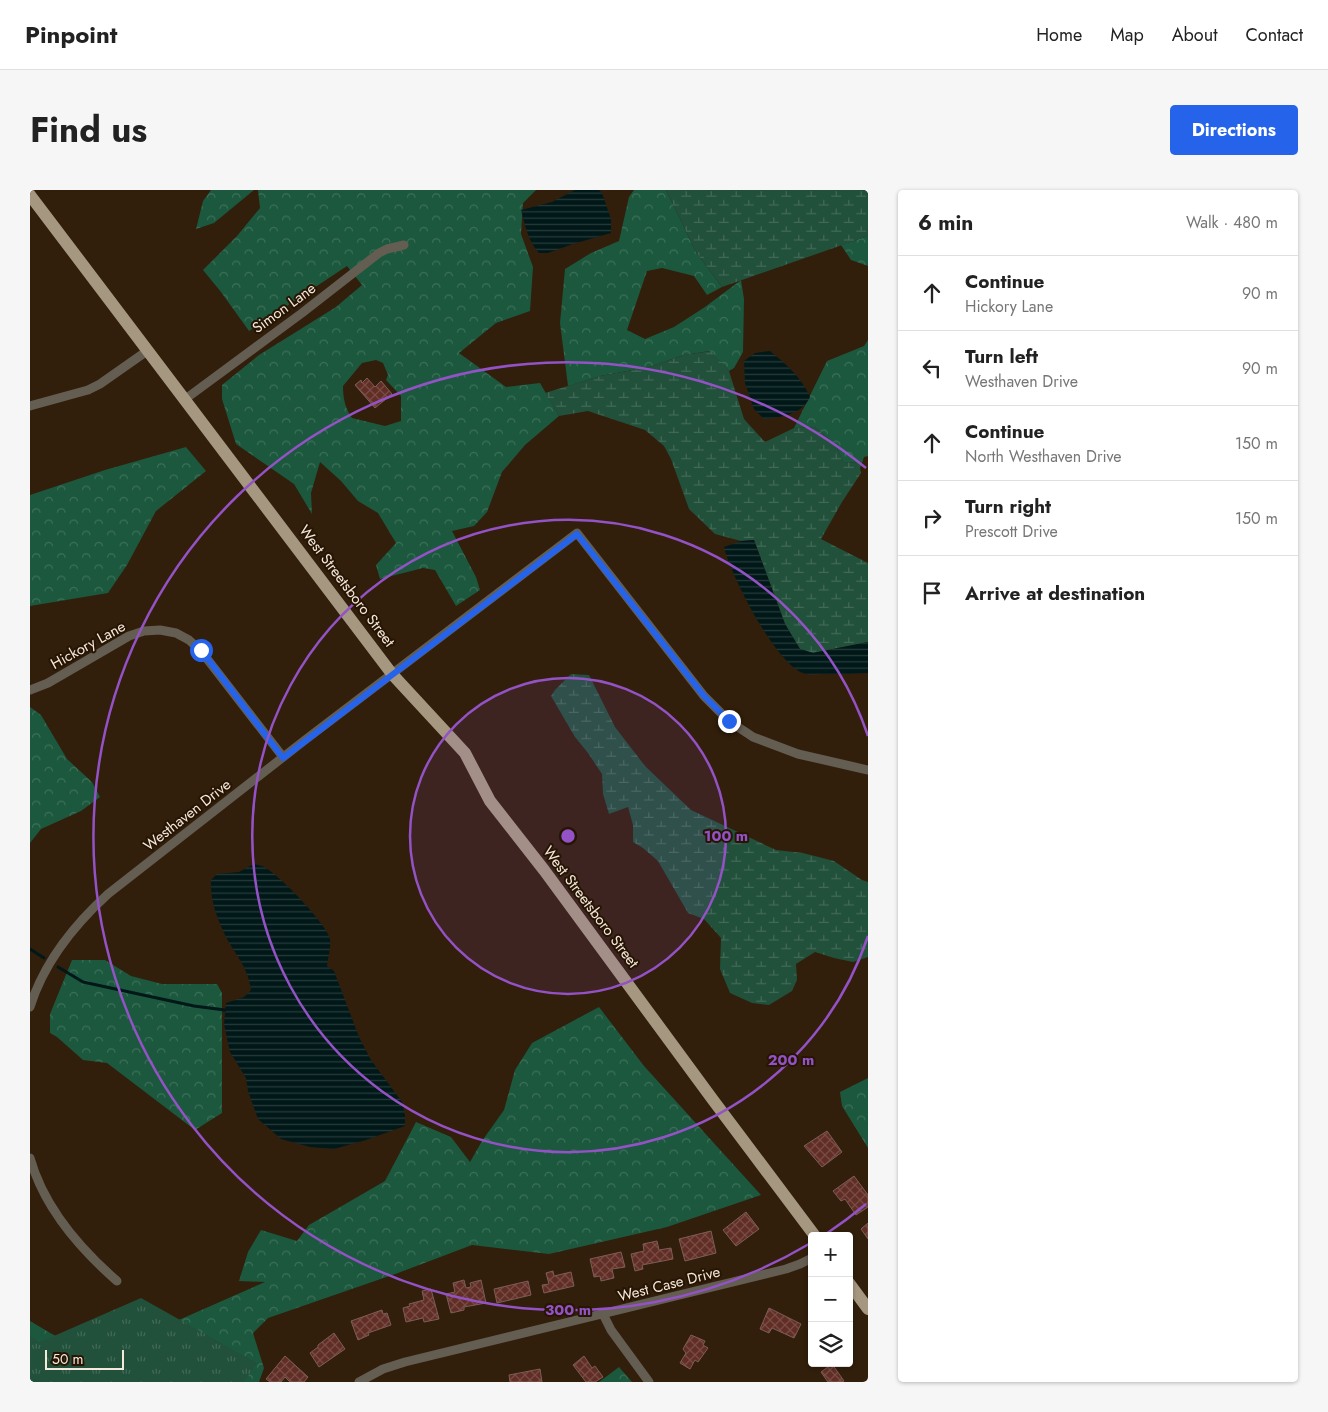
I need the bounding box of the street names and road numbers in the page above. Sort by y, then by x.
street label: Simon Lane [248,277,321,339]
street label: West Streetsboro Street [294,520,400,652]
street label: Hickory Lane [47,615,130,675]
street label: Westhaven Drive [139,774,236,856]
street label: West Streetsboro Street [538,841,644,973]
street label: West Case Drive [616,1261,723,1307]

